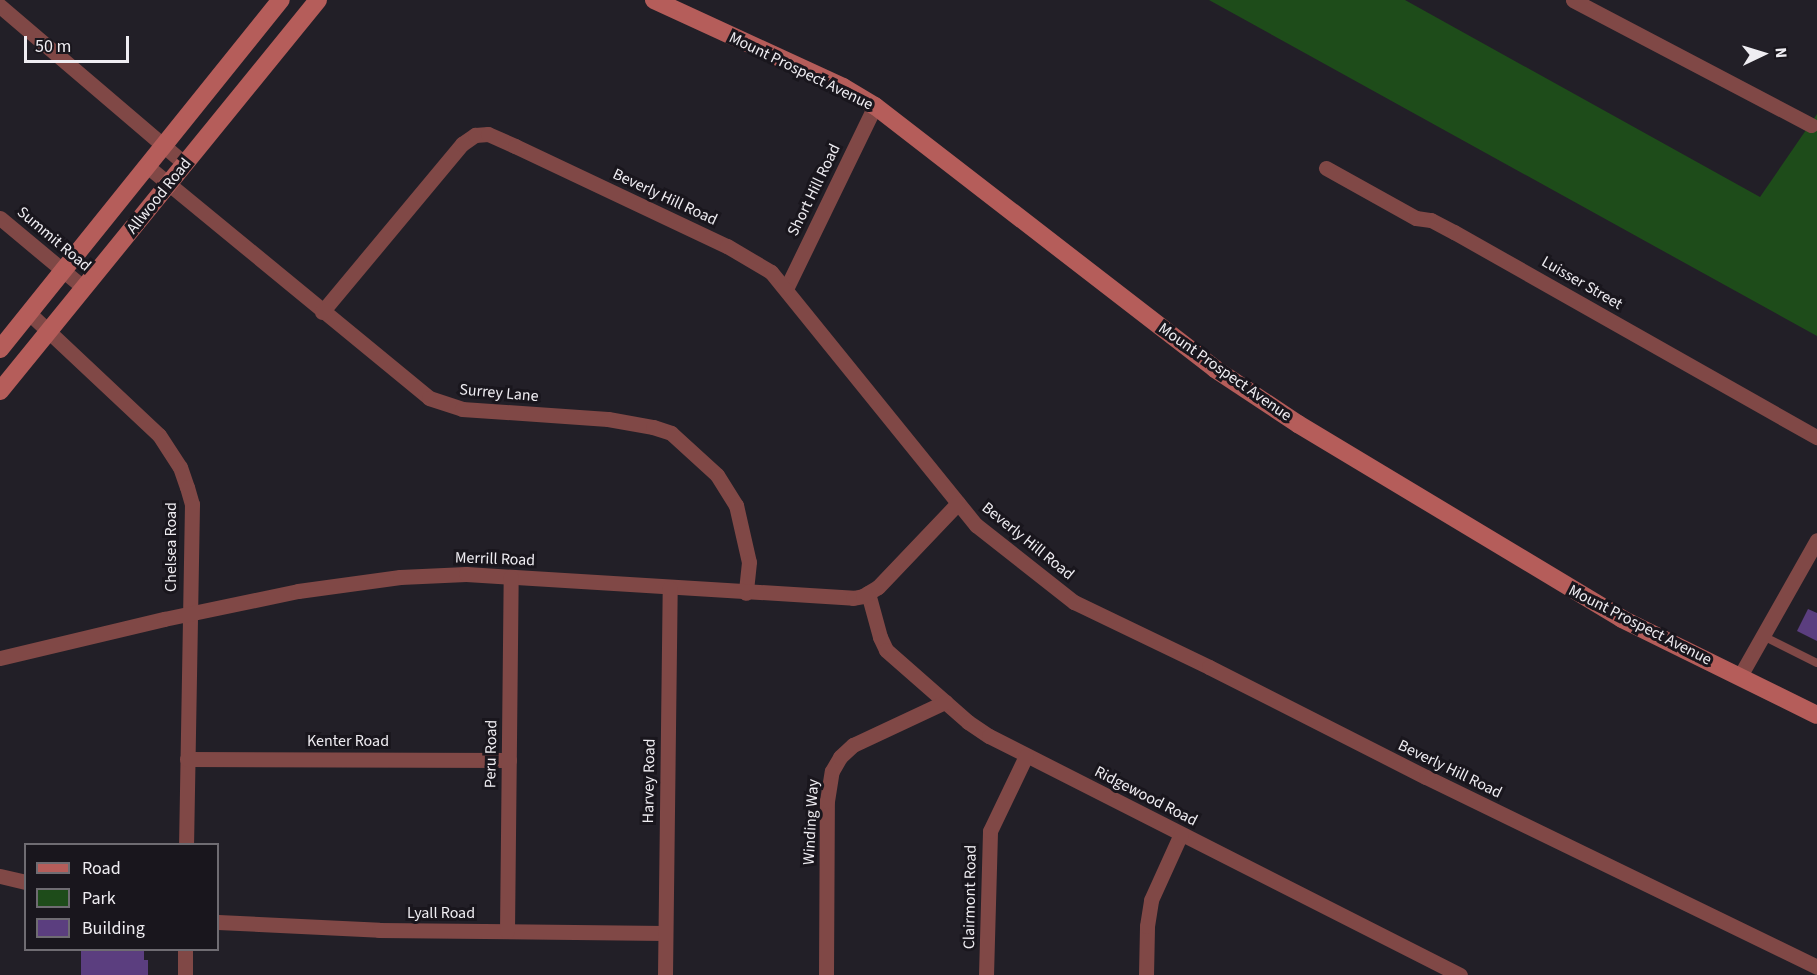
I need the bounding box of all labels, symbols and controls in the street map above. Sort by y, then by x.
scale bar [27,24,132,62]
north arrow [1733,24,1793,84]
street label: Mount Prospect Avenue [726,28,876,114]
text: 50 m [35,34,71,59]
text: N [1770,47,1792,59]
street label: Short Hill Road [783,141,845,239]
street label: Allwood Road [123,154,195,238]
street label: Beverly Hill Road [610,164,720,230]
street label: Summit Road [13,203,95,275]
street label: Luisser Street [1538,252,1626,314]
street label: Mount Prospect Avenue [1155,319,1295,425]
street label: Surrey Lane [459,380,539,406]
street label: Beverly Hill Road [978,498,1078,584]
street label: Chelsea Road [161,502,181,592]
street label: Merrill Road [455,548,535,570]
street label: Mount Prospect Avenue [1565,581,1715,669]
street label: Peru Road [481,720,501,788]
street label: Kenter Road [307,731,389,751]
street label: Beverly Hill Road [1395,736,1505,802]
street label: Harvey Road [639,738,659,824]
street label: Ridgewood Road [1091,762,1201,830]
street label: Winding Way [799,779,823,865]
legend [24,843,219,951]
street label: Clairmont Road [959,845,981,949]
text: Road [82,856,121,881]
text: Park [82,886,116,911]
street label: Lyall Road [407,903,475,923]
text: Building [82,916,145,941]

